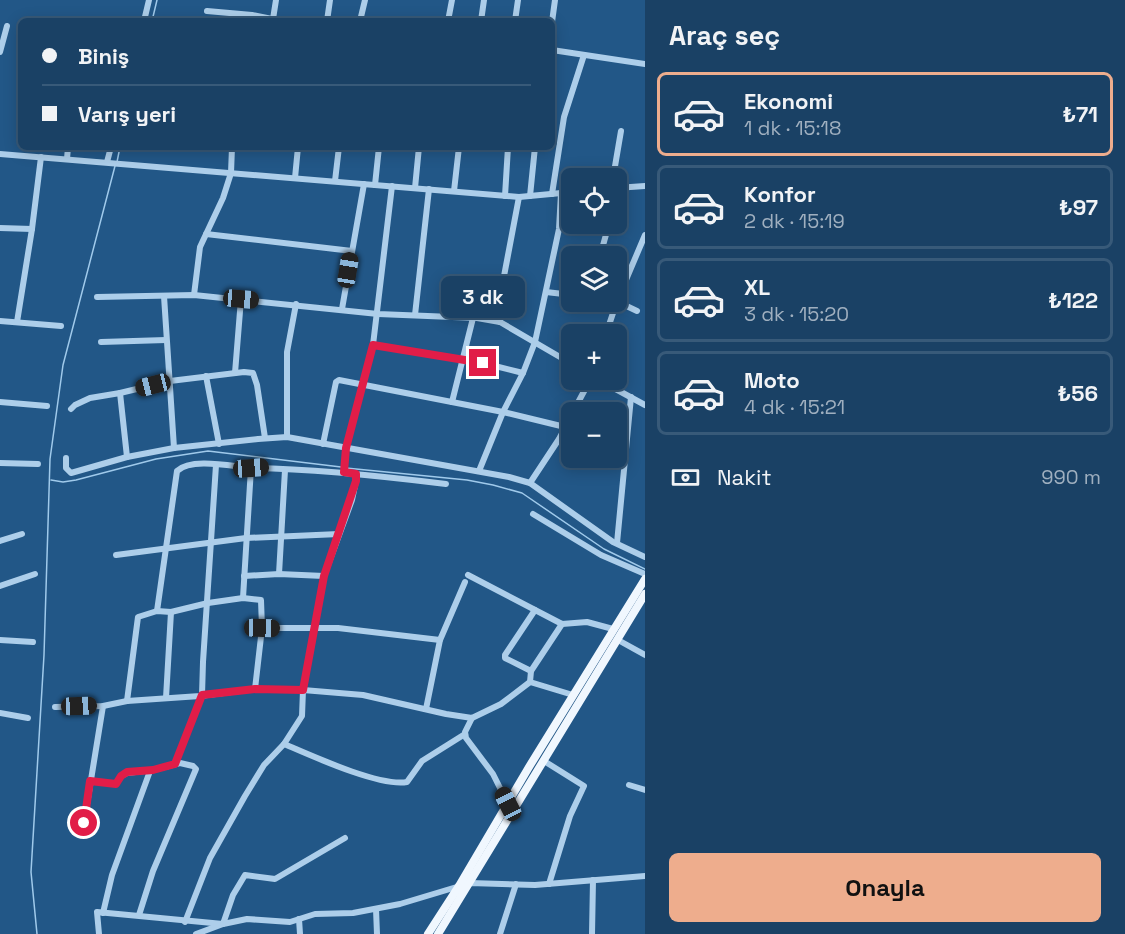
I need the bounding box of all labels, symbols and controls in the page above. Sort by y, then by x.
text: Araç seç [669,18,780,53]
text: Biniş [78,42,129,70]
icon: car [672,87,726,141]
text: Ekonomi [744,87,833,115]
text: Varış yeri [78,100,176,128]
text: ₺71 [1062,100,1098,128]
text: 1 dk · 15:18 [744,115,841,141]
map controls [561,168,627,468]
button: locate [561,168,627,234]
icon: car [672,180,726,234]
text: Konfor [744,180,816,208]
text: ₺97 [1059,193,1098,221]
text: 2 dk · 15:19 [744,208,845,234]
button: layers [561,246,627,312]
car [336,251,360,289]
icon: car [672,273,726,327]
text: XL [744,273,770,301]
callout: 3 dk [441,276,525,318]
text: 3 dk [462,284,504,310]
text: ₺122 [1048,286,1098,314]
car [222,288,260,310]
text: 3 dk · 15:20 [744,301,849,327]
button: + [561,324,627,390]
route end [469,349,496,376]
icon: car [672,366,726,420]
text: Moto [744,366,800,394]
car [133,372,173,398]
text: ₺56 [1058,379,1098,407]
text: 4 dk · 15:21 [744,394,845,420]
button: − [561,402,627,468]
car [232,458,270,478]
icon: cash [669,461,702,494]
text: Nakit [717,463,772,491]
text: 990 m [1041,464,1101,490]
car [244,619,280,637]
car [61,696,97,716]
car [492,784,524,824]
route start [70,809,97,836]
button: Onayla [669,853,1101,922]

